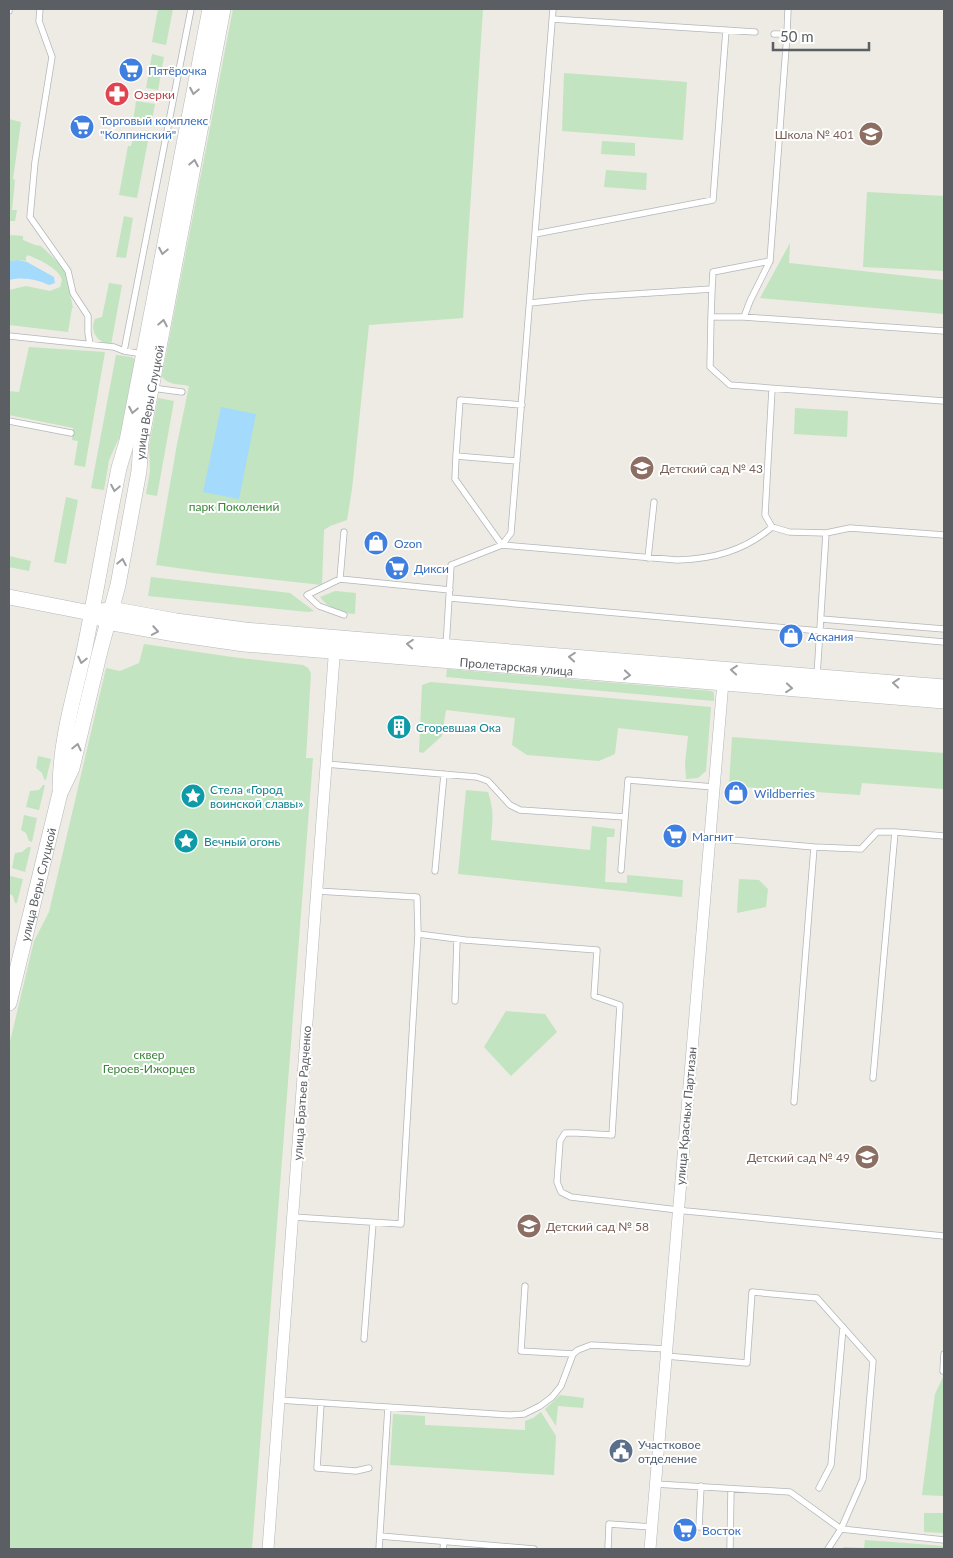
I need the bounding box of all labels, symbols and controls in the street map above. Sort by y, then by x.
scale bar [773,20,869,52]
text: 50 m [780,27,814,45]
supermarket icon: Пятёрочка [118,57,144,83]
place label: Пятёрочка [148,63,207,78]
pharmacy icon: Озерки [104,81,130,107]
place label: Озерки [134,87,175,102]
one-way arrow [189,87,200,95]
place label: Торговый комплекс "Колпинский" [100,113,209,142]
supermarket icon: Торговый комплекс "Колпинский" [69,114,95,140]
school or university icon: Школа № 401 [858,121,884,147]
place label: Школа № 401 [775,127,854,142]
one-way arrow [188,159,199,168]
one-way arrow [159,246,169,255]
one-way arrow [158,319,168,328]
street label: улица Веры Слуцкой [132,343,167,460]
one-way arrow [128,406,139,415]
school or university icon: Детский сад № 43 [629,455,655,481]
place label: Детский сад № 43 [660,461,763,476]
one-way arrow [110,483,121,492]
park label: парк Поколений [189,499,279,514]
shop icon: Ozon [363,530,389,556]
place label: Ozon [394,536,422,551]
supermarket icon: Дикси [384,555,410,581]
one-way arrow [116,558,127,566]
place label: Дикси [414,561,449,576]
shop icon: Аскания [778,623,804,649]
one-way arrow [151,625,160,635]
place label: Аскания [808,629,854,644]
one-way arrow [405,639,413,650]
one-way arrow [567,652,575,663]
street label: Пролетарская улица [459,654,574,678]
one-way arrow [77,656,88,665]
one-way arrow [729,665,737,676]
one-way arrow [624,669,632,680]
one-way arrow [891,677,899,688]
one-way arrow [786,682,794,693]
building icon: Сгоревшая Ока [386,714,412,740]
place label: Сгоревшая Ока [416,720,501,735]
one-way arrow [71,743,82,752]
shop icon: Wildberries [723,780,749,806]
place label: Стела «Город воинской славы» [210,782,303,811]
place icon: Стела «Город воинской славы» [180,783,206,809]
place label: Wildberries [754,786,815,801]
supermarket icon: Магнит [662,823,688,849]
street label: улица Веры Слуцкой [17,826,59,943]
place icon: Вечный огонь [173,828,199,854]
place label: Магнит [692,829,734,844]
place label: Вечный огонь [204,834,281,849]
street label: улица Братьев Радченко [290,1025,314,1161]
street label: улица Красных Партизан [672,1046,700,1186]
park label: сквер Героев-Ижорцев [103,1047,195,1076]
school or university icon: Детский сад № 49 [854,1144,880,1170]
place label: Детский сад № 49 [747,1150,850,1165]
school or university icon: Детский сад № 58 [516,1213,542,1239]
place label: Детский сад № 58 [546,1219,649,1234]
place label: Участковое отделение [638,1437,701,1466]
public building icon: Участковое отделение [608,1438,634,1464]
supermarket icon: Восток [672,1517,698,1543]
place label: Восток [702,1523,742,1538]

